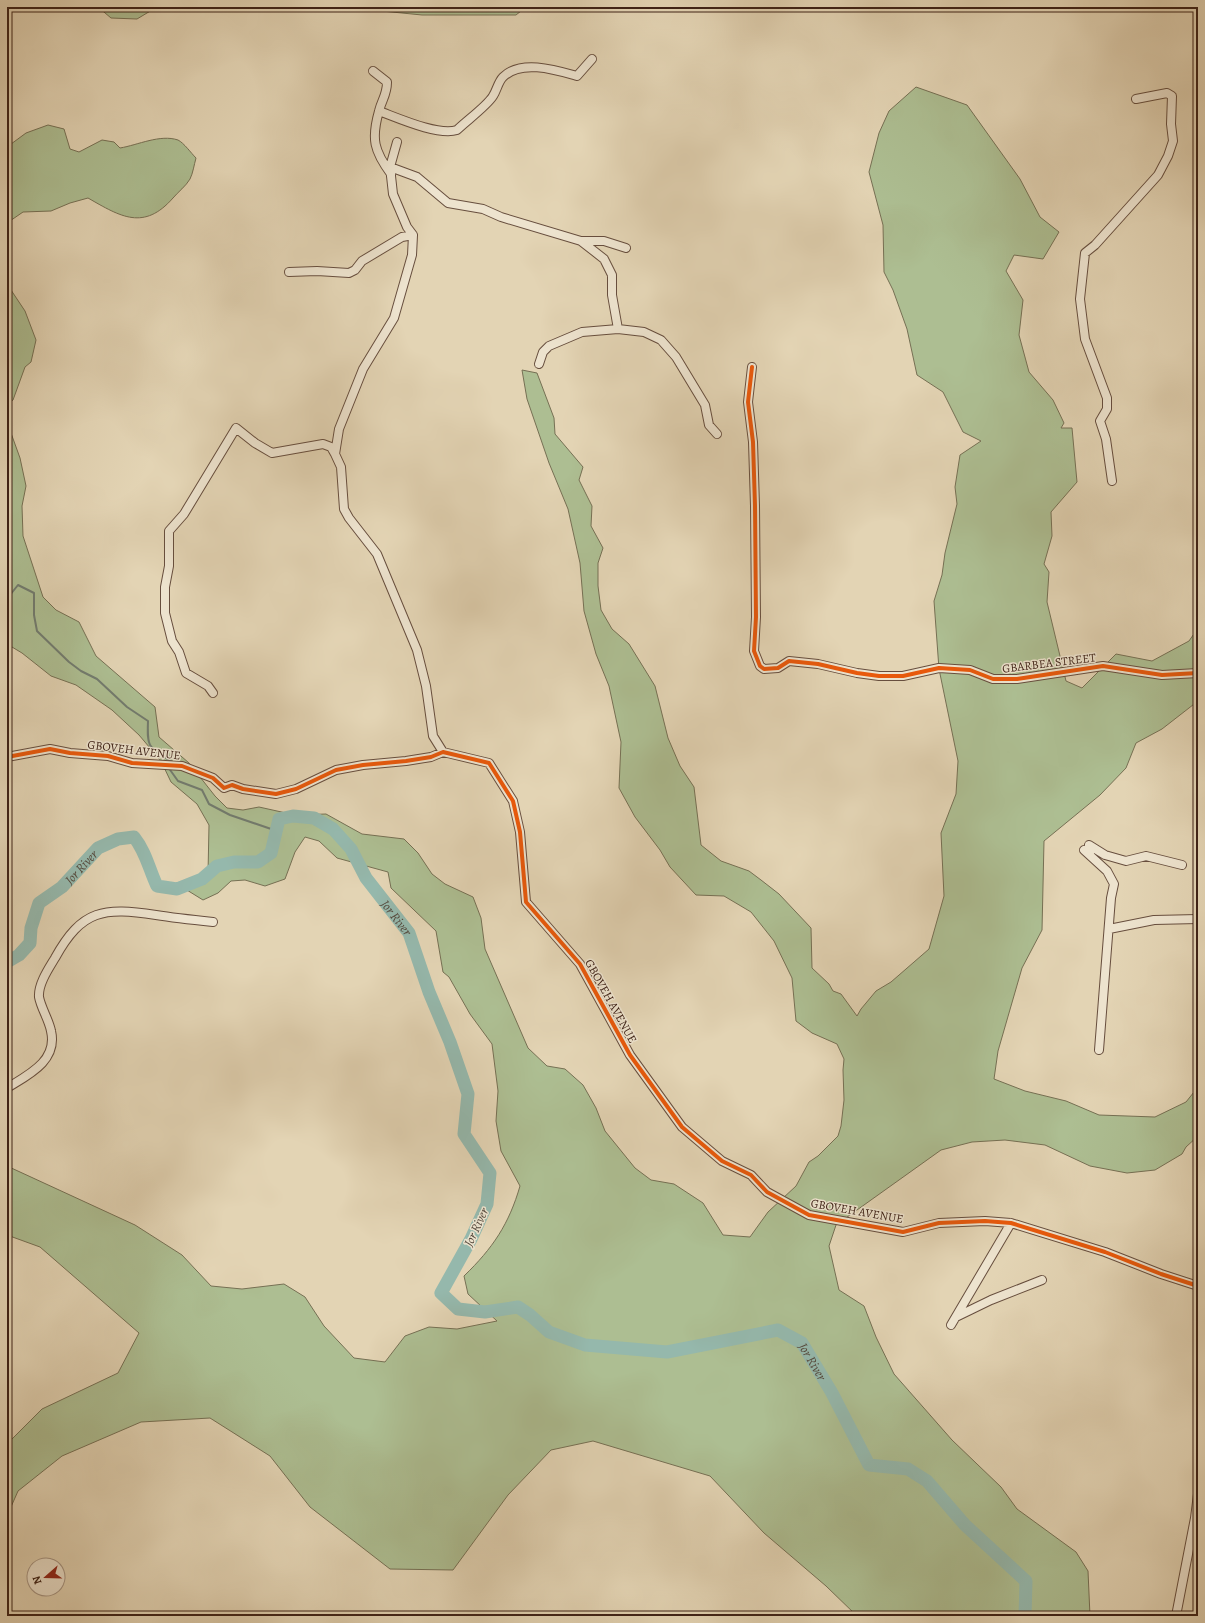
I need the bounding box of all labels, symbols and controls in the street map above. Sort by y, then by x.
street label: GBARBEA STREET [1001,649,1097,677]
street label: GBOVEH AVENUE [86,736,182,764]
water label: Jor River [60,846,101,888]
water label: Jor River [377,895,416,939]
street label: GBOVEH AVENUE [581,956,641,1046]
street label: GBOVEH AVENUE [809,1195,905,1227]
water label: Jor River [459,1204,493,1250]
water label: Jor River [795,1338,831,1384]
north arrow [26,1557,66,1597]
text: N [29,1574,45,1587]

